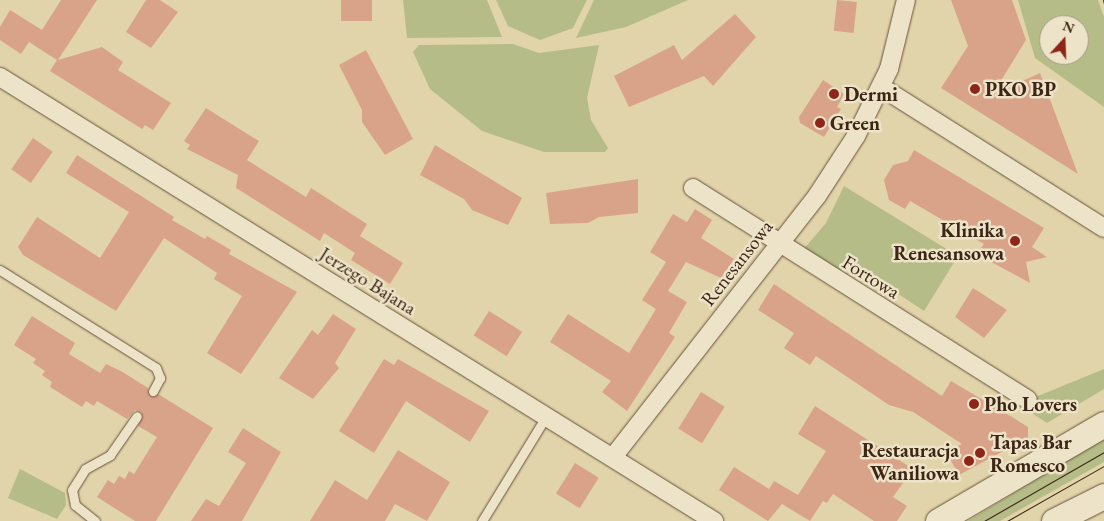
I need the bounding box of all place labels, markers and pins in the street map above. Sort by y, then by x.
place label: PKO BP [985,77,1056,101]
place label: Dermi [844,82,898,106]
marker: PKO BP [969,83,981,95]
marker: Dermi [828,88,840,100]
place label: Green [830,111,880,135]
marker: Green [814,117,826,129]
place label: Klinika Renesansowa [893,218,1004,265]
marker: Klinika Renesansowa [1008,234,1022,248]
place label: Pho Lovers [984,392,1077,416]
marker: Pho Lovers [968,398,980,410]
place label: Tapas Bar Romesco [990,430,1072,477]
place label: Restauracja Waniliowa [862,438,959,485]
marker: Tapas Bar Romesco [974,447,986,459]
marker: Restauracja Waniliowa [963,455,975,467]

